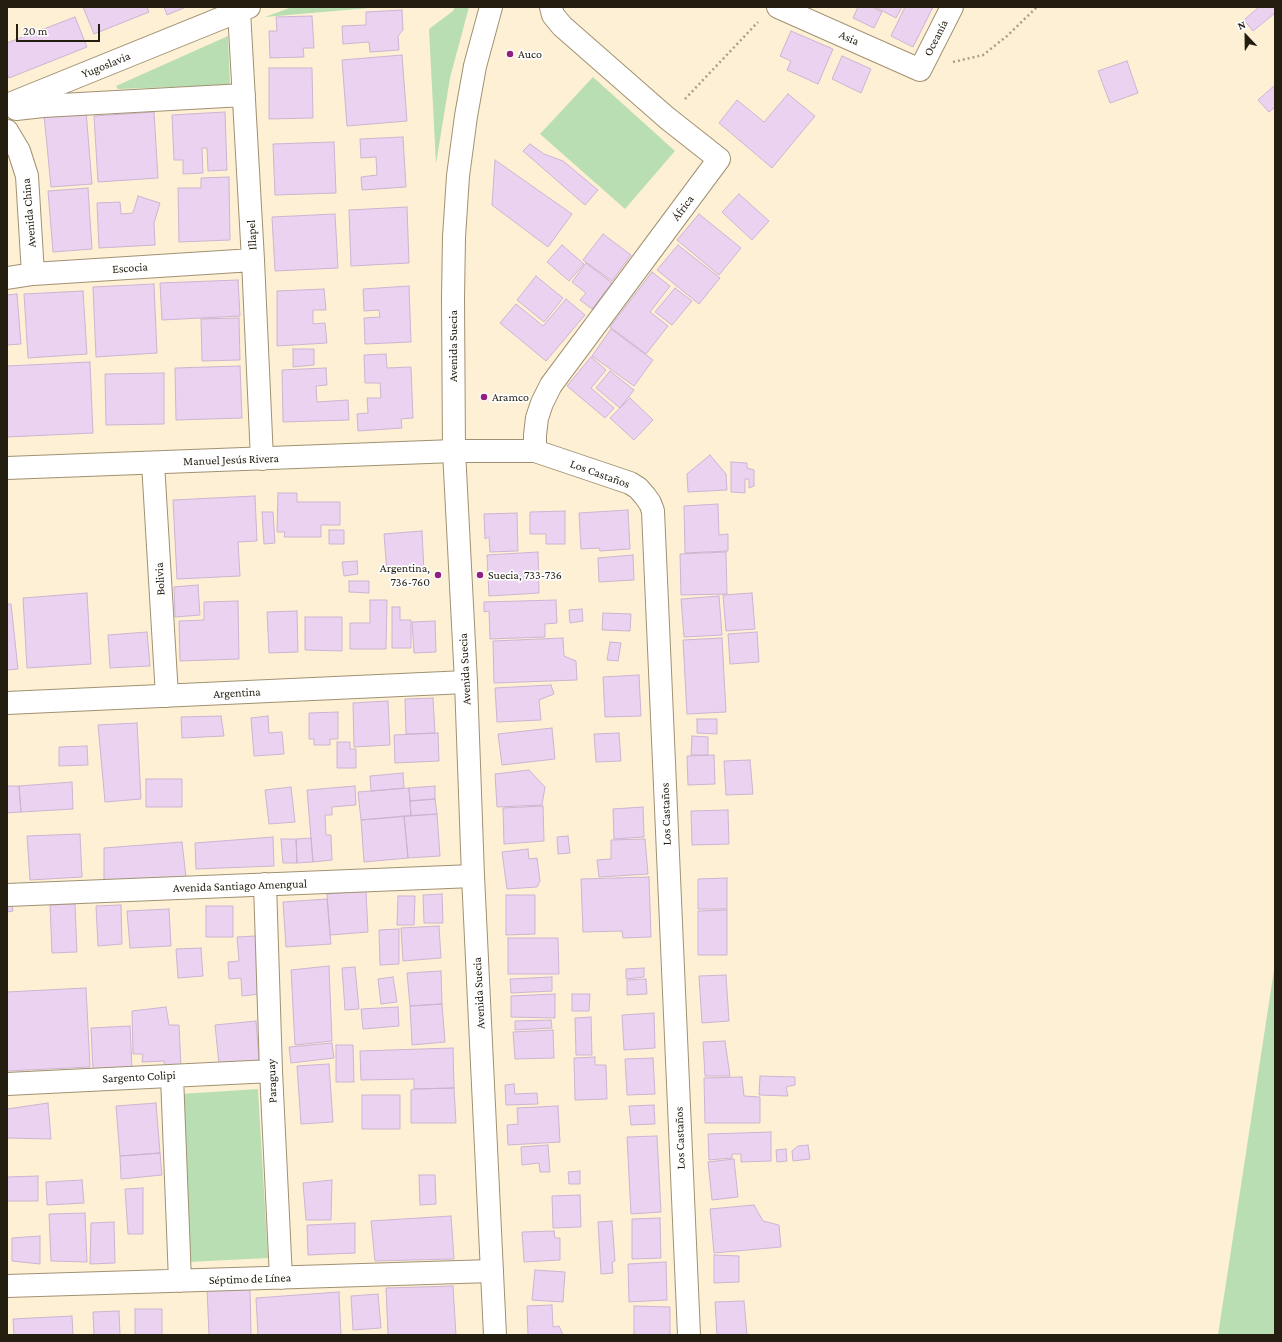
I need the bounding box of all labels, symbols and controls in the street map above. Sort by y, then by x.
scale bar [18,16,102,42]
north arrow [1226,16,1266,56]
street label: Oceanía [921,17,951,59]
text: N [1236,18,1247,32]
text: 20 m [23,24,47,38]
street label: Asia [837,27,861,49]
place label: Auco [518,47,542,61]
street label: Yugoslavia [79,49,133,81]
marker: Auco [505,49,515,59]
street label: Avenida China [19,178,39,248]
street label: África [669,192,697,224]
street label: Illapel [244,220,260,250]
street label: Escocia [112,260,148,276]
street label: Avenida Suecia [446,310,460,382]
place label: Aramco [492,390,529,404]
marker: Aramco [479,392,489,402]
street label: Manuel Jesús Rivera [183,451,279,469]
street label: Los Castaños [568,457,632,491]
place label: Argentina, 736-760 [380,561,430,589]
street label: Bolivia [152,562,168,596]
place label: Suecia, 733-736 [488,568,562,582]
marker: Argentina, 736-760 [433,570,443,580]
marker: Suecia, 733-736 [475,570,485,580]
street label: Avenida Suecia [456,633,474,705]
street label: Argentina [213,685,261,701]
street label: Los Castaños [658,782,674,846]
street label: Avenida Santiago Amengual [173,876,307,896]
street label: Avenida Suecia [470,957,488,1029]
street label: Paraguay [264,1059,280,1103]
street label: Sargento Colipi [102,1068,176,1086]
street label: Los Castaños [672,1106,688,1170]
street label: Séptimo de Línea [209,1270,291,1288]

